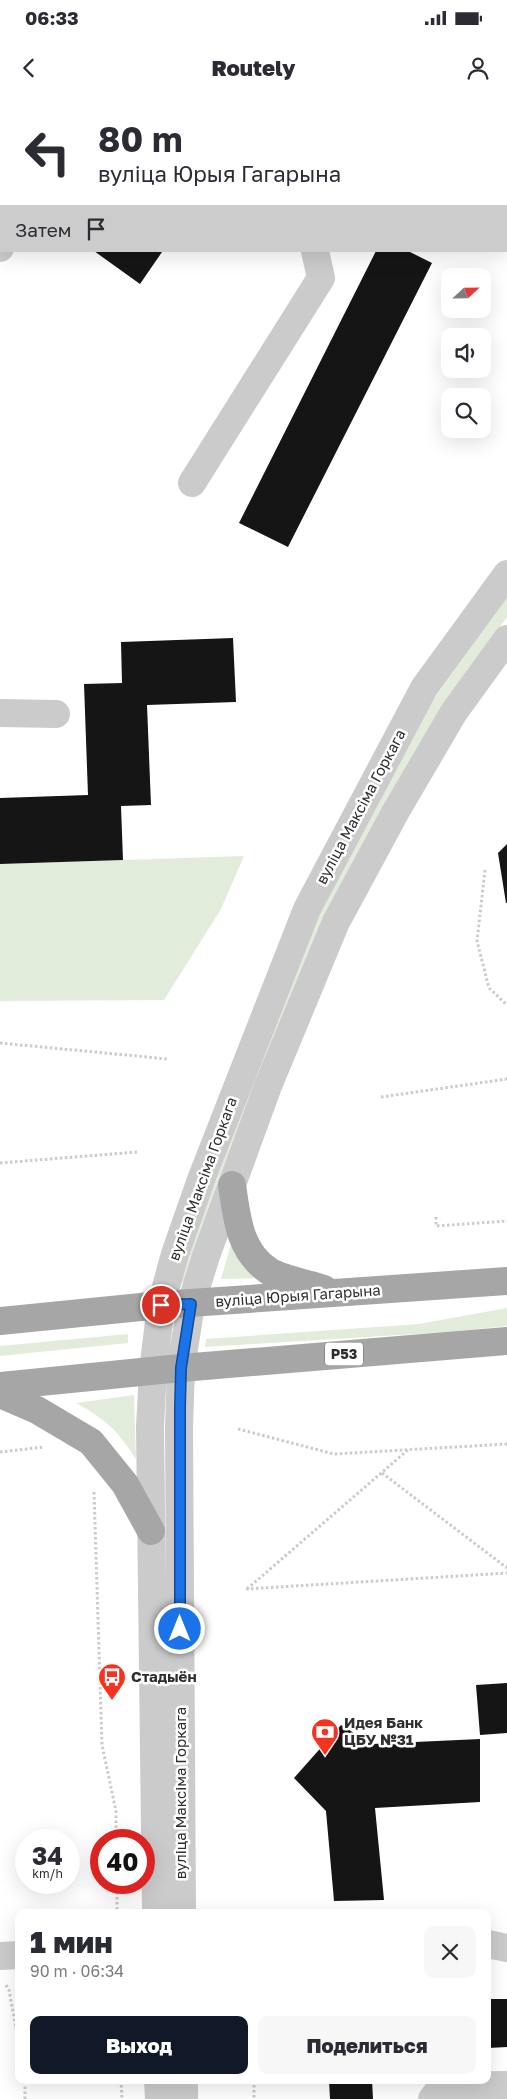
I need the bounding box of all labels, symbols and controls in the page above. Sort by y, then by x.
text: 06:33 [25,6,79,29]
icon: back [15,54,43,82]
text: Routely [211,54,296,81]
icon: person [464,54,492,82]
text: 80 m [98,118,183,160]
icon: left [15,120,80,185]
text: вуліца Юрыя Гагарына [98,160,341,187]
icon: arrive [82,215,110,243]
text: Затем [15,218,72,241]
north arrow [441,268,491,318]
map controls [441,268,491,438]
button: sound [441,328,491,378]
button: search [441,388,491,438]
street label: вуліца Максіма Горкага [312,726,409,887]
street label: вуліца Максіма Горкага [164,1094,240,1263]
street label: вуліца Юрыя Гагарына [215,1280,381,1310]
pin [140,1284,182,1326]
icon: arrive [147,1291,175,1319]
road number: Р53 [325,1342,363,1366]
position arrow [153,1602,205,1654]
bus stop icon: Стадыён [97,1662,127,1701]
place label: Стадыён [131,1667,197,1685]
street label: вуліца Максіма Горкага [171,1707,189,1879]
place label: Идея Банк ЦБУ №31 [344,1713,423,1748]
bank icon: Идея Банк ЦБУ №31 [310,1717,340,1756]
speed limit sign: 40 [90,1829,155,1894]
text: 34 [32,1840,63,1871]
text: km/h [32,1866,63,1881]
text: 1 мин [30,1924,113,1960]
button: close [424,1926,476,1978]
text: 90 m · 06:34 [30,1961,124,1981]
button: Выход [30,2016,248,2074]
button: Поделиться [258,2016,476,2074]

